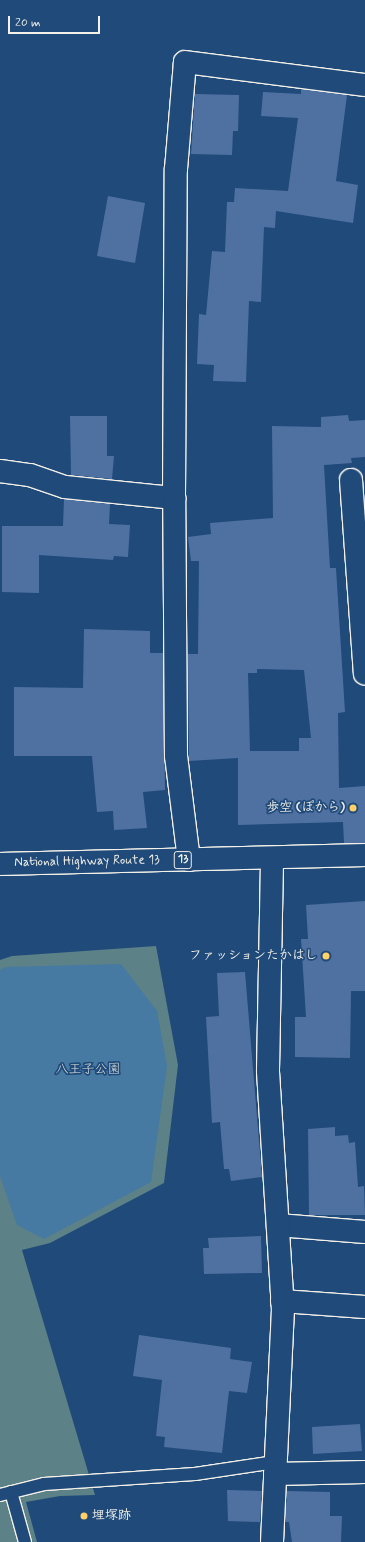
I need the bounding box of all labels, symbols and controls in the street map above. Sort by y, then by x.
scale bar [10,8,102,34]
text: 20 m [15,15,41,31]
place label: 歩空 (ぽから) [266,800,345,816]
marker: 歩空 (ぽから) [348,803,358,813]
road number: 13 [173,850,193,870]
street label: National Highway Route 13 [17,853,157,871]
place label: ファッションたかはし [188,948,318,964]
marker: ファッションたかはし [321,951,331,961]
park label: 八王子公園 [56,1062,120,1078]
place label: 埋塚跡 [92,1508,131,1524]
marker: 埋塚跡 [79,1511,89,1521]

